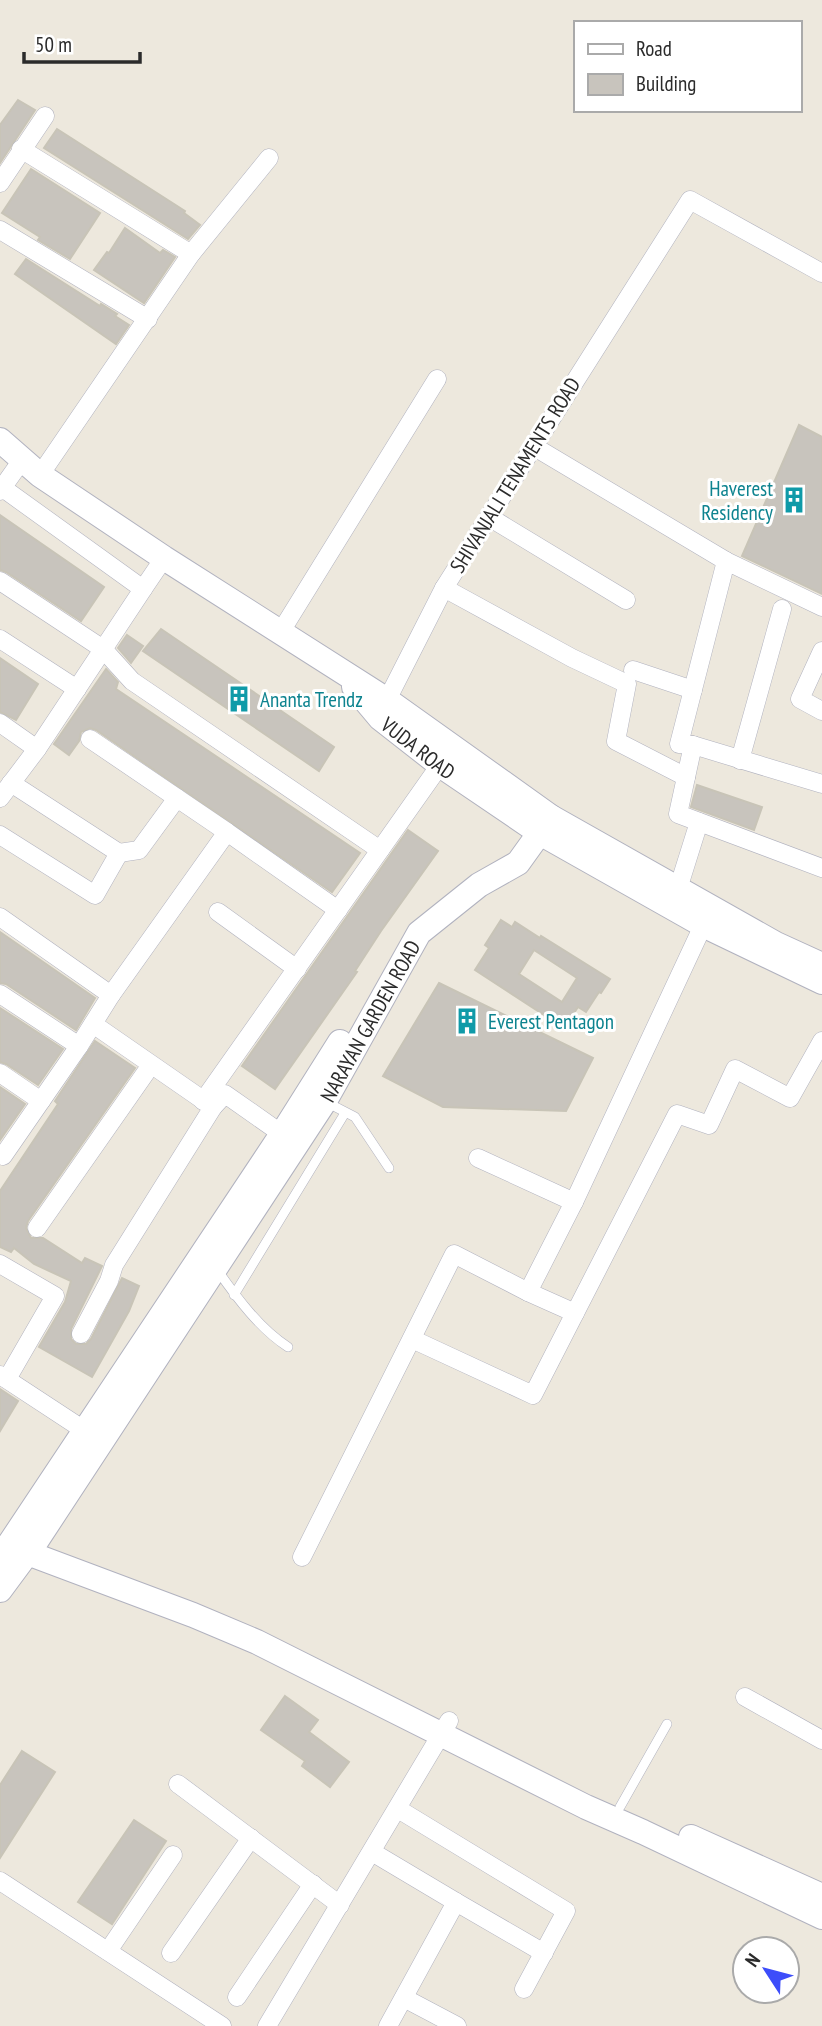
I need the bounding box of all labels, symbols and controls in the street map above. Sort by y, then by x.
scale bar [24,21,140,65]
legend [574,21,801,112]
text: 50 m [35,31,72,58]
text: Road [636,35,672,62]
text: Building [636,70,696,97]
street label: SHIVANJALI TENAMENTS ROAD [444,372,586,578]
place label: Haverest Residency [701,475,773,526]
building icon: Haverest Residency [779,485,809,515]
building icon: Ananta Trendz [224,684,254,714]
place label: Ananta Trendz [260,686,363,713]
street label: VUDA ROAD [375,710,460,785]
street label: NARAYAN GARDEN ROAD [314,935,426,1107]
building icon: Everest Pentagon [452,1006,482,1036]
place label: Everest Pentagon [488,1008,614,1035]
north arrow [731,1935,801,2005]
text: N [740,1949,765,1971]

